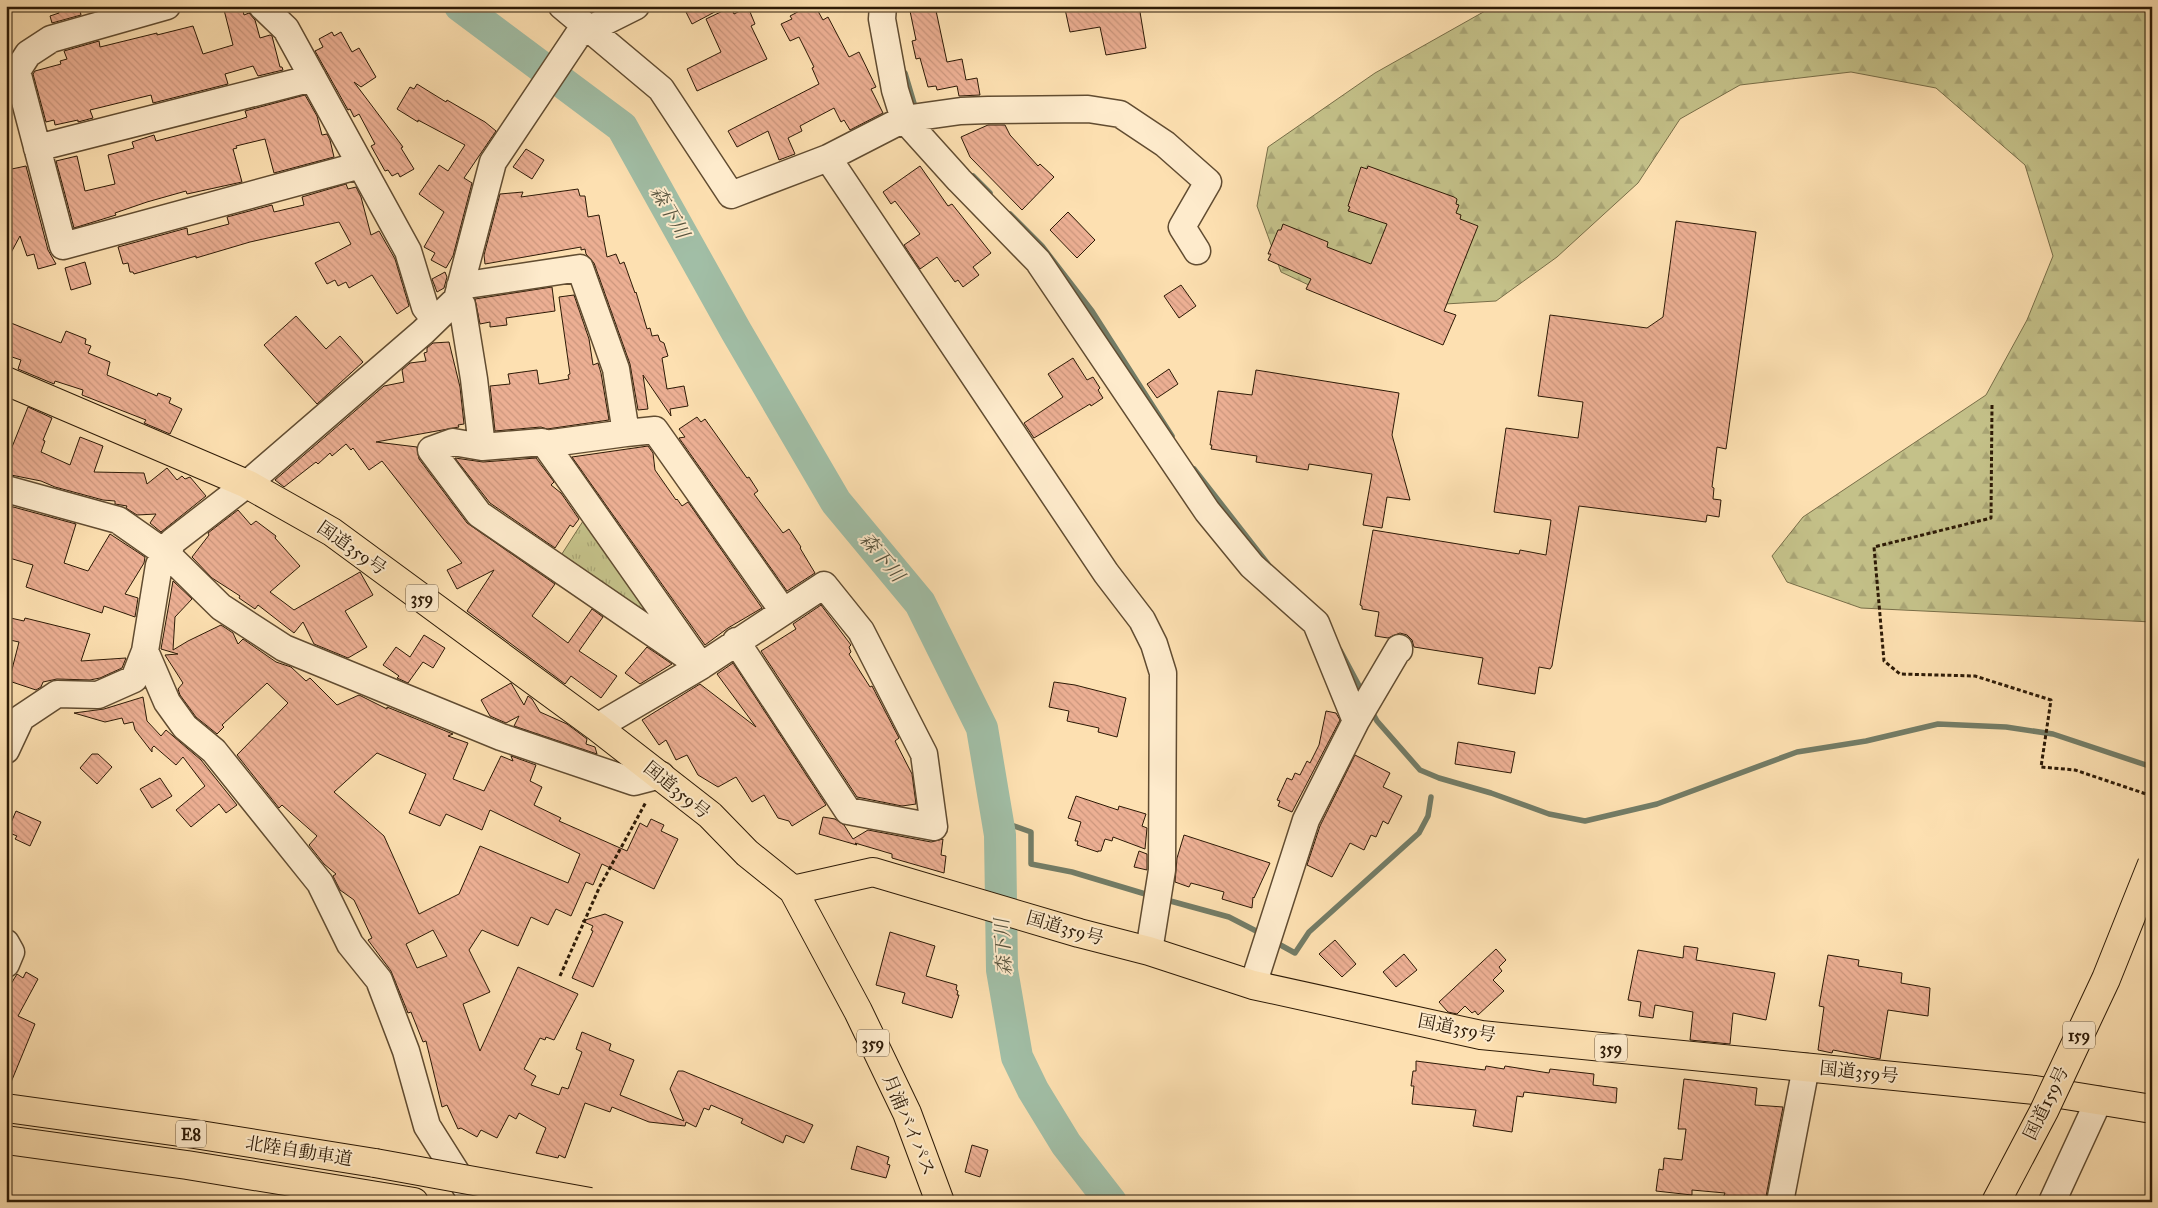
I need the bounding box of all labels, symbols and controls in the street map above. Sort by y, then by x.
water label: 森下川 [646,182,695,244]
street label: 国道359号 [313,516,391,580]
water label: 森下川 [855,528,910,588]
road number: 359 [406,584,438,612]
street label: 国道359号 [639,757,715,823]
street label: 国道359号 [1024,907,1106,949]
water label: 森下川 [990,916,1016,976]
street label: 国道359号 [1416,1010,1498,1046]
road number: 159 [2063,1022,2095,1048]
road number: 359 [857,1030,889,1056]
road number: 359 [1595,1034,1627,1062]
street label: 国道359号 [1818,1057,1900,1087]
street label: 国道159号 [2019,1063,2073,1143]
street label: 月浦バイパス [878,1071,940,1179]
road number: E8 [176,1120,206,1148]
street label: 北陸自動車道 [244,1132,354,1170]

